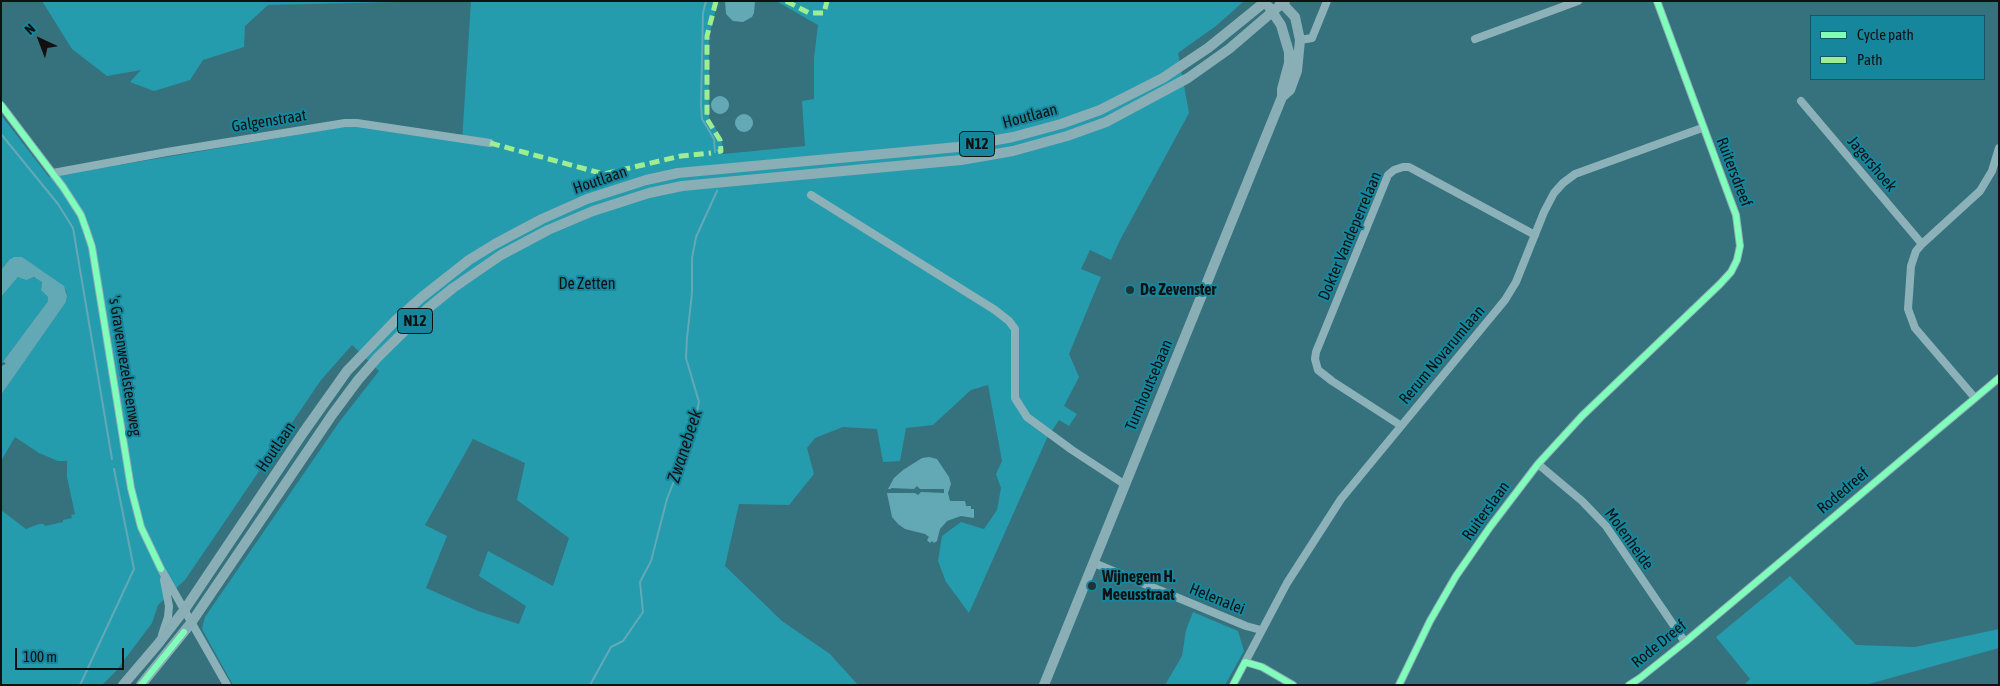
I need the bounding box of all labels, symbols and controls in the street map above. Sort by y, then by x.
north arrow [15,15,65,65]
legend [1810,15,1985,80]
text: N [21,20,38,38]
text: Cycle path [1857,26,1914,43]
text: Path [1857,51,1883,68]
street label: Houtlaan [1000,99,1060,133]
street label: Galgenstraat [230,106,308,136]
road number: N12 [960,132,994,156]
street label: Jagershoek [1843,132,1901,196]
street label: Ruitersdreef [1712,135,1756,209]
street label: Houtlaan [570,162,630,198]
street label: Dokter Vandeperrelaan [1314,169,1386,303]
park label: De Zetten [559,274,615,294]
place label: De Zevenster [1140,280,1216,300]
marker: De Zevenster [1124,284,1136,296]
street label: 's Gravenwezelsteenweg [104,294,146,438]
street label: Rerum Novarumlaan [1395,302,1489,408]
road number: N12 [398,308,432,334]
street label: Turnhoutsebaan [1121,337,1177,433]
water label: Zwanebeek [663,406,707,486]
street label: Houtlaan [252,418,300,476]
street label: Rodedreef [1813,464,1873,518]
street label: Ruiterslaan [1458,478,1514,544]
street label: Molenheide [1600,505,1658,573]
place label: Wijnegem H. Meeusstraat [1102,567,1176,605]
street label: Helenalei [1186,579,1248,619]
marker: Wijnegem H. Meeusstraat [1086,580,1098,592]
street label: Rode Dreef [1628,616,1690,672]
scale bar [18,638,126,670]
text: 100 m [23,648,57,665]

